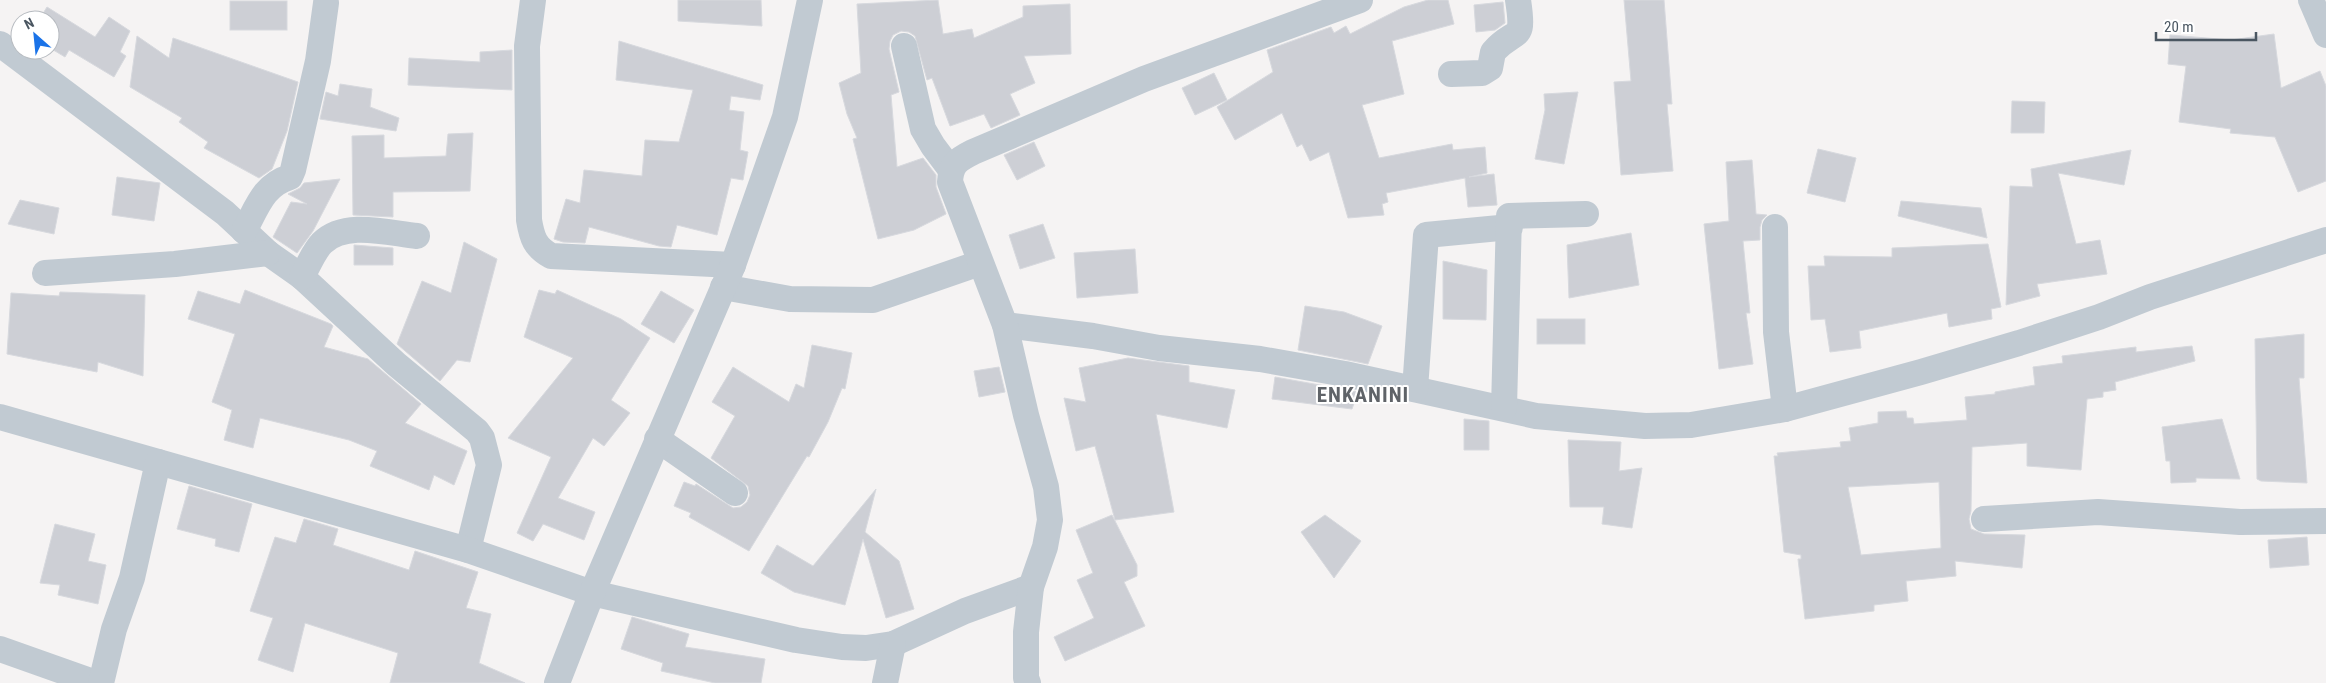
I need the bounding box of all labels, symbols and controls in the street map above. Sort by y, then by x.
north arrow [10,10,60,60]
scale bar [2156,10,2256,42]
text: N [22,14,37,32]
text: 20 m [2164,18,2194,36]
district label: ENKANINI [1317,383,1409,407]

